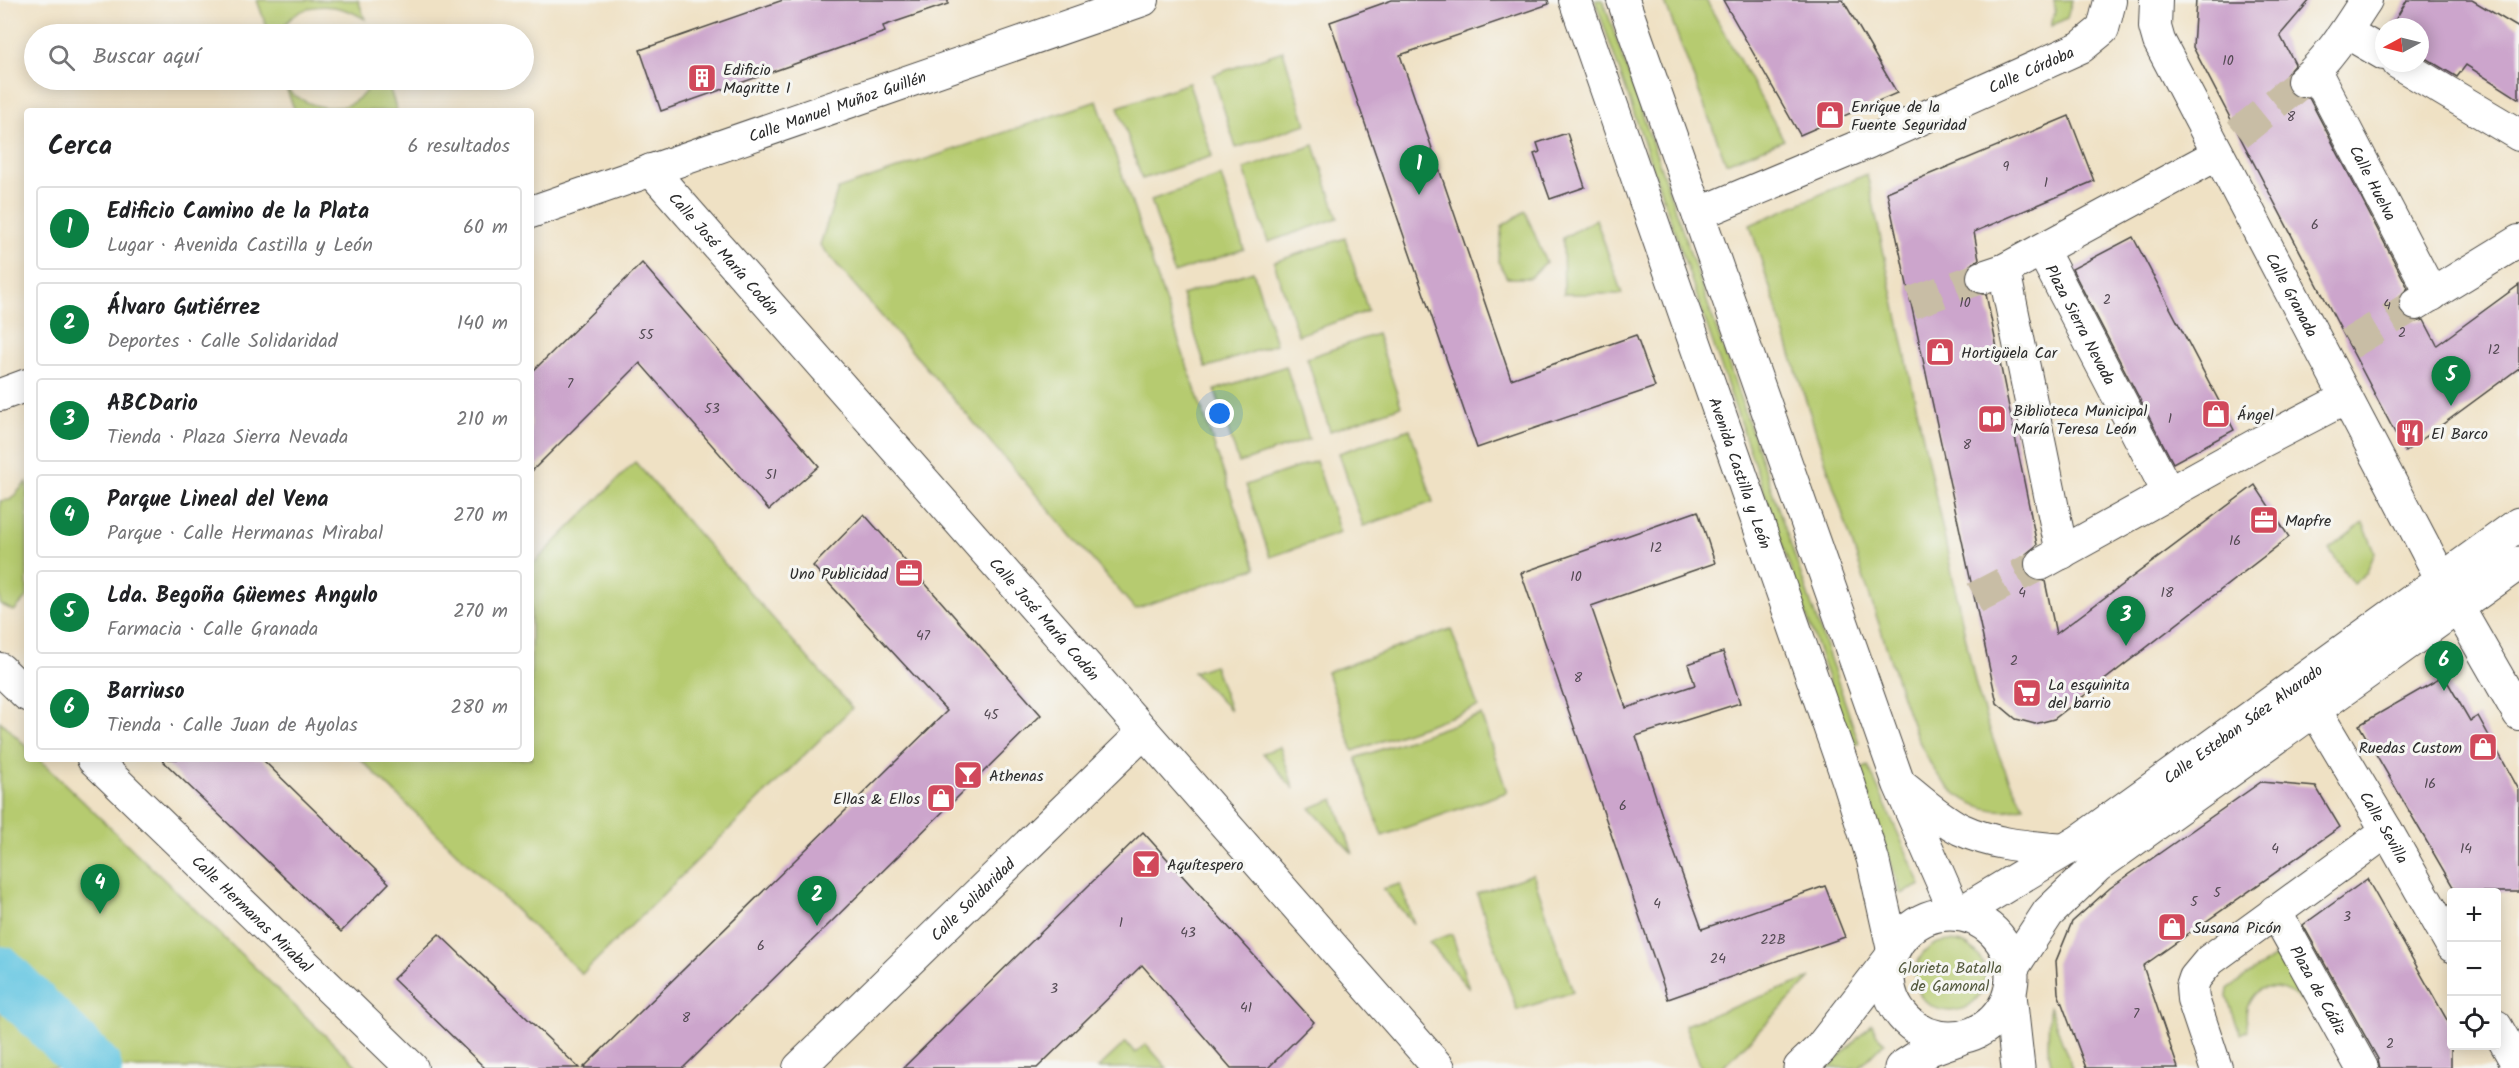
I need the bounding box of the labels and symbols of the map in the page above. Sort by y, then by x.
north arrow [2375,18,2429,72]
street label: Calle Córdoba [1985,41,2079,101]
house number: 10 [2222,50,2234,72]
place label: Edificio Magritte I [723,58,791,101]
building icon: Edificio Magritte I [686,62,718,94]
street label: Calle Manuel Muñoz Guillén [745,65,930,150]
place label: Enrique de la Fuente Seguridad [1851,95,1967,138]
shop icon: Enrique de la Fuente Seguridad [1814,99,1846,131]
house number: 8 [2287,106,2296,128]
street label: Calle Huelva [2342,141,2402,226]
pin: 1 [1400,146,1438,195]
house number: 9 [2003,156,2010,178]
house number: 1 [2044,172,2048,194]
street label: Calle José María Codón [662,187,784,322]
house number: 6 [2311,214,2319,236]
street label: Calle Granada [2258,248,2323,342]
street label: Plaza Sierra Nevada [2038,260,2121,390]
house number: 2 [2103,289,2111,311]
house number: 10 [1959,292,1971,314]
house number: 4 [2383,294,2391,316]
house number: 2 [2398,322,2406,344]
house number: 55 [638,324,655,346]
shop icon: Hortigüela Car [1924,336,1956,368]
house number: 12 [2488,339,2500,361]
place label: Hortigüela Car [1961,341,2059,366]
pin: 5 [2432,356,2470,406]
house number: 7 [567,373,574,395]
street label: Avenida Castilla y León [1701,394,1777,553]
house number: 53 [704,398,720,420]
shop icon: Ángel [2200,398,2232,430]
your location [1205,399,1234,428]
place label: Biblioteca Municipal María Teresa León [2013,399,2148,442]
library icon: Biblioteca Municipal María Teresa León [1976,403,2008,435]
place label: Ángel [2237,403,2274,428]
house number: 1 [2168,408,2172,430]
restaurant icon: El Barco [2394,417,2426,449]
place label: El Barco [2431,422,2488,447]
house number: 8 [1963,434,1972,456]
house number: 51 [765,464,777,486]
office icon: Mapfre [2248,504,2280,536]
place label: Mapfre [2285,509,2331,534]
house number: 16 [2229,530,2241,552]
house number: 12 [1650,537,1662,559]
street label: Calle José María Codón [982,552,1105,687]
office icon: Uno Publicidad [893,557,925,589]
place label: Uno Publicidad [789,562,889,587]
house number: 10 [1570,566,1582,588]
house number: 4 [2018,582,2026,604]
house number: 18 [2161,582,2174,604]
pin: 3 [2106,596,2146,646]
house number: 47 [916,625,931,647]
pin: 6 [2424,642,2464,691]
house number: 2 [2010,650,2018,672]
street label: Calle Esteban Sáez Alvarado [2159,658,2329,791]
house number: 8 [1574,667,1583,689]
place label: La esquinita del barrio [2048,673,2130,716]
supermarket icon: La esquinita del barrio [2011,677,2043,709]
house number: 45 [983,704,1000,726]
shop icon: Ruedas Custom [2467,731,2499,763]
place label: Ruedas Custom [2359,736,2462,761]
bar icon: Athenas [952,759,984,791]
place label: Athenas [989,764,1044,789]
house number: 16 [2424,773,2436,795]
shop icon: Ellas & Ellos [925,782,957,814]
place label: Ellas & Ellos [833,787,920,812]
street label: Calle Sevilla [2352,787,2414,869]
house number: 6 [1619,795,1627,817]
house number: 4 [2271,838,2279,860]
house number: 14 [2460,838,2472,860]
bar icon: Aquítespero [1130,848,1162,880]
street label: Calle Hermanas Mirabal [185,850,318,979]
street label: Calle Solidaridad [925,852,1022,948]
place label: Aquítespero [1167,853,1243,878]
pin: 4 [80,864,120,914]
pin: 2 [798,876,836,926]
house number: 5 [2213,882,2222,904]
house number: 5 [2190,891,2199,913]
house number: 4 [1653,893,1661,915]
house number: 3 [2343,906,2351,928]
shop icon: Susana Picón [2156,911,2188,943]
house number: 1 [1119,912,1123,934]
place label: Susana Picón [2193,916,2281,941]
house number: 43 [1180,922,1196,944]
house number: 22B [1760,929,1786,951]
house number: 6 [757,935,765,957]
street label: Plaza de Cádiz [2282,941,2352,1040]
house number: 24 [1710,948,1726,970]
park label: Glorieta Batalla de Gamonal [1898,956,2002,999]
house number: 3 [1050,978,1058,1000]
house number: 41 [1240,997,1252,1019]
house number: 7 [2133,1003,2140,1025]
house number: 8 [682,1007,691,1029]
house number: 2 [2386,1033,2394,1055]

